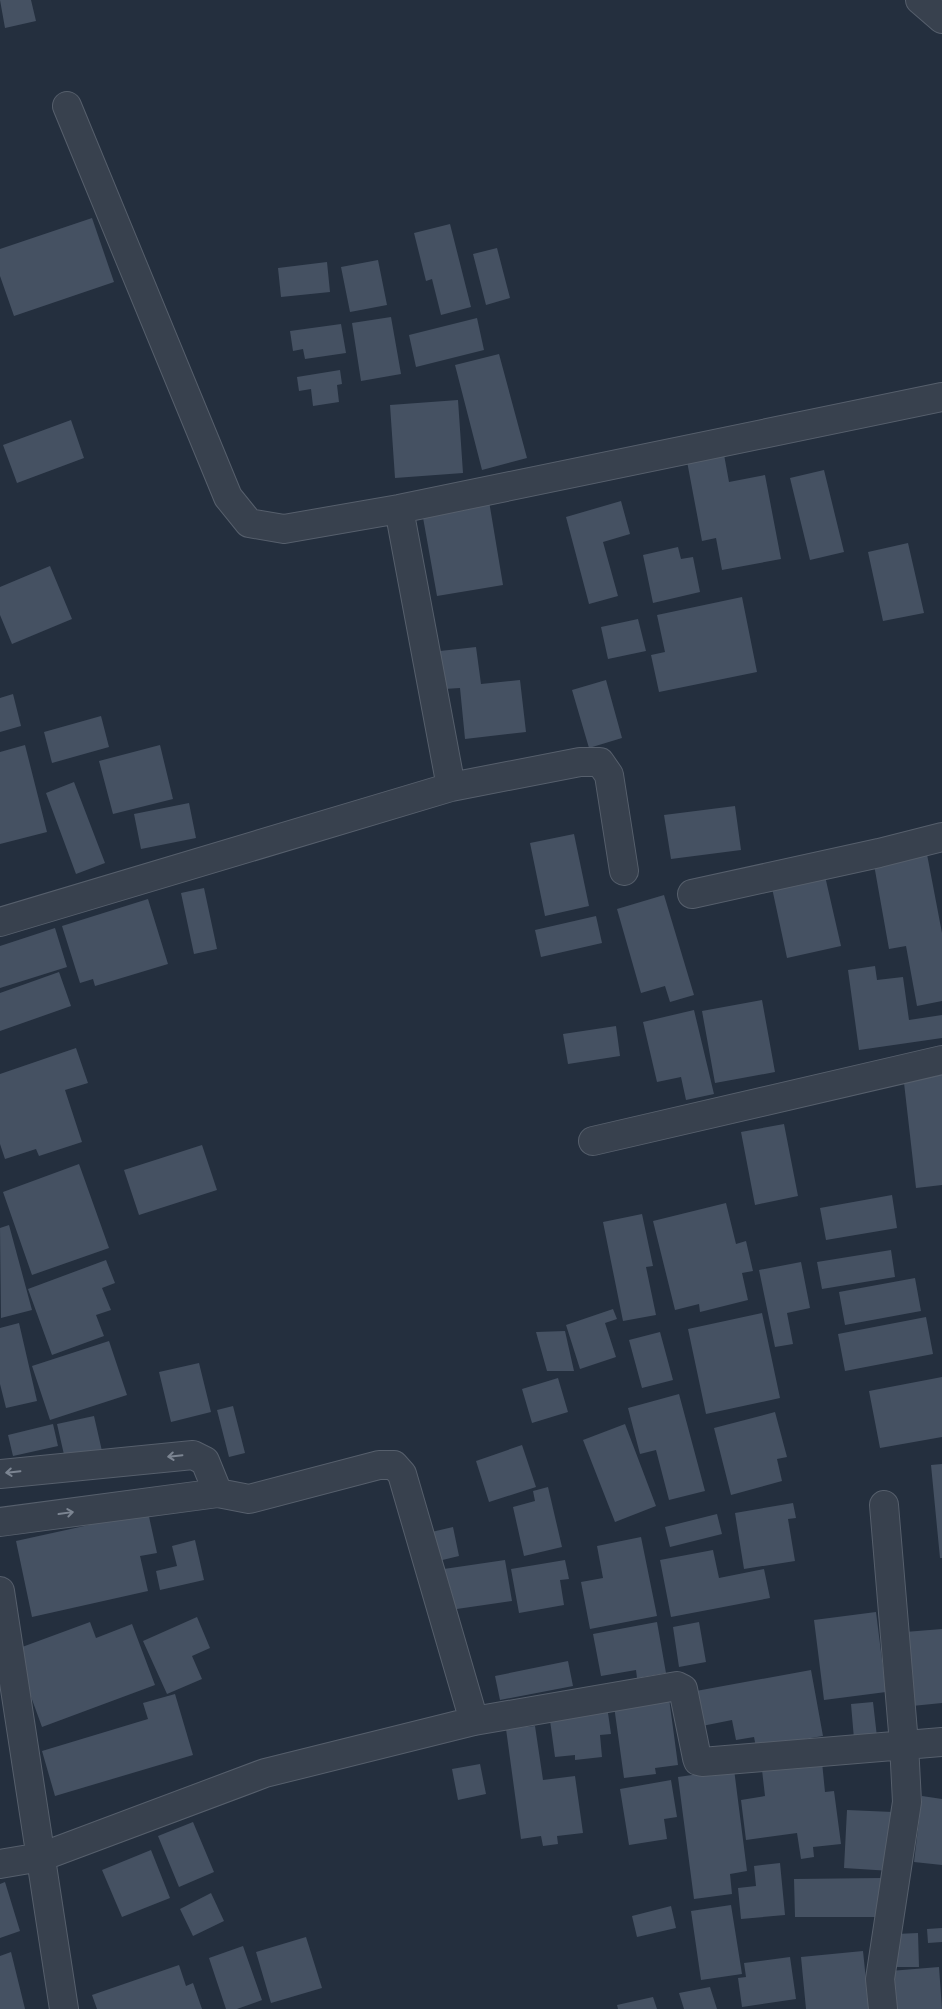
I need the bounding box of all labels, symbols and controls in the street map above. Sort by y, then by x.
one-way arrow [167,1452,183,1461]
one-way arrow [5,1468,21,1477]
one-way arrow [57,1508,73,1518]

